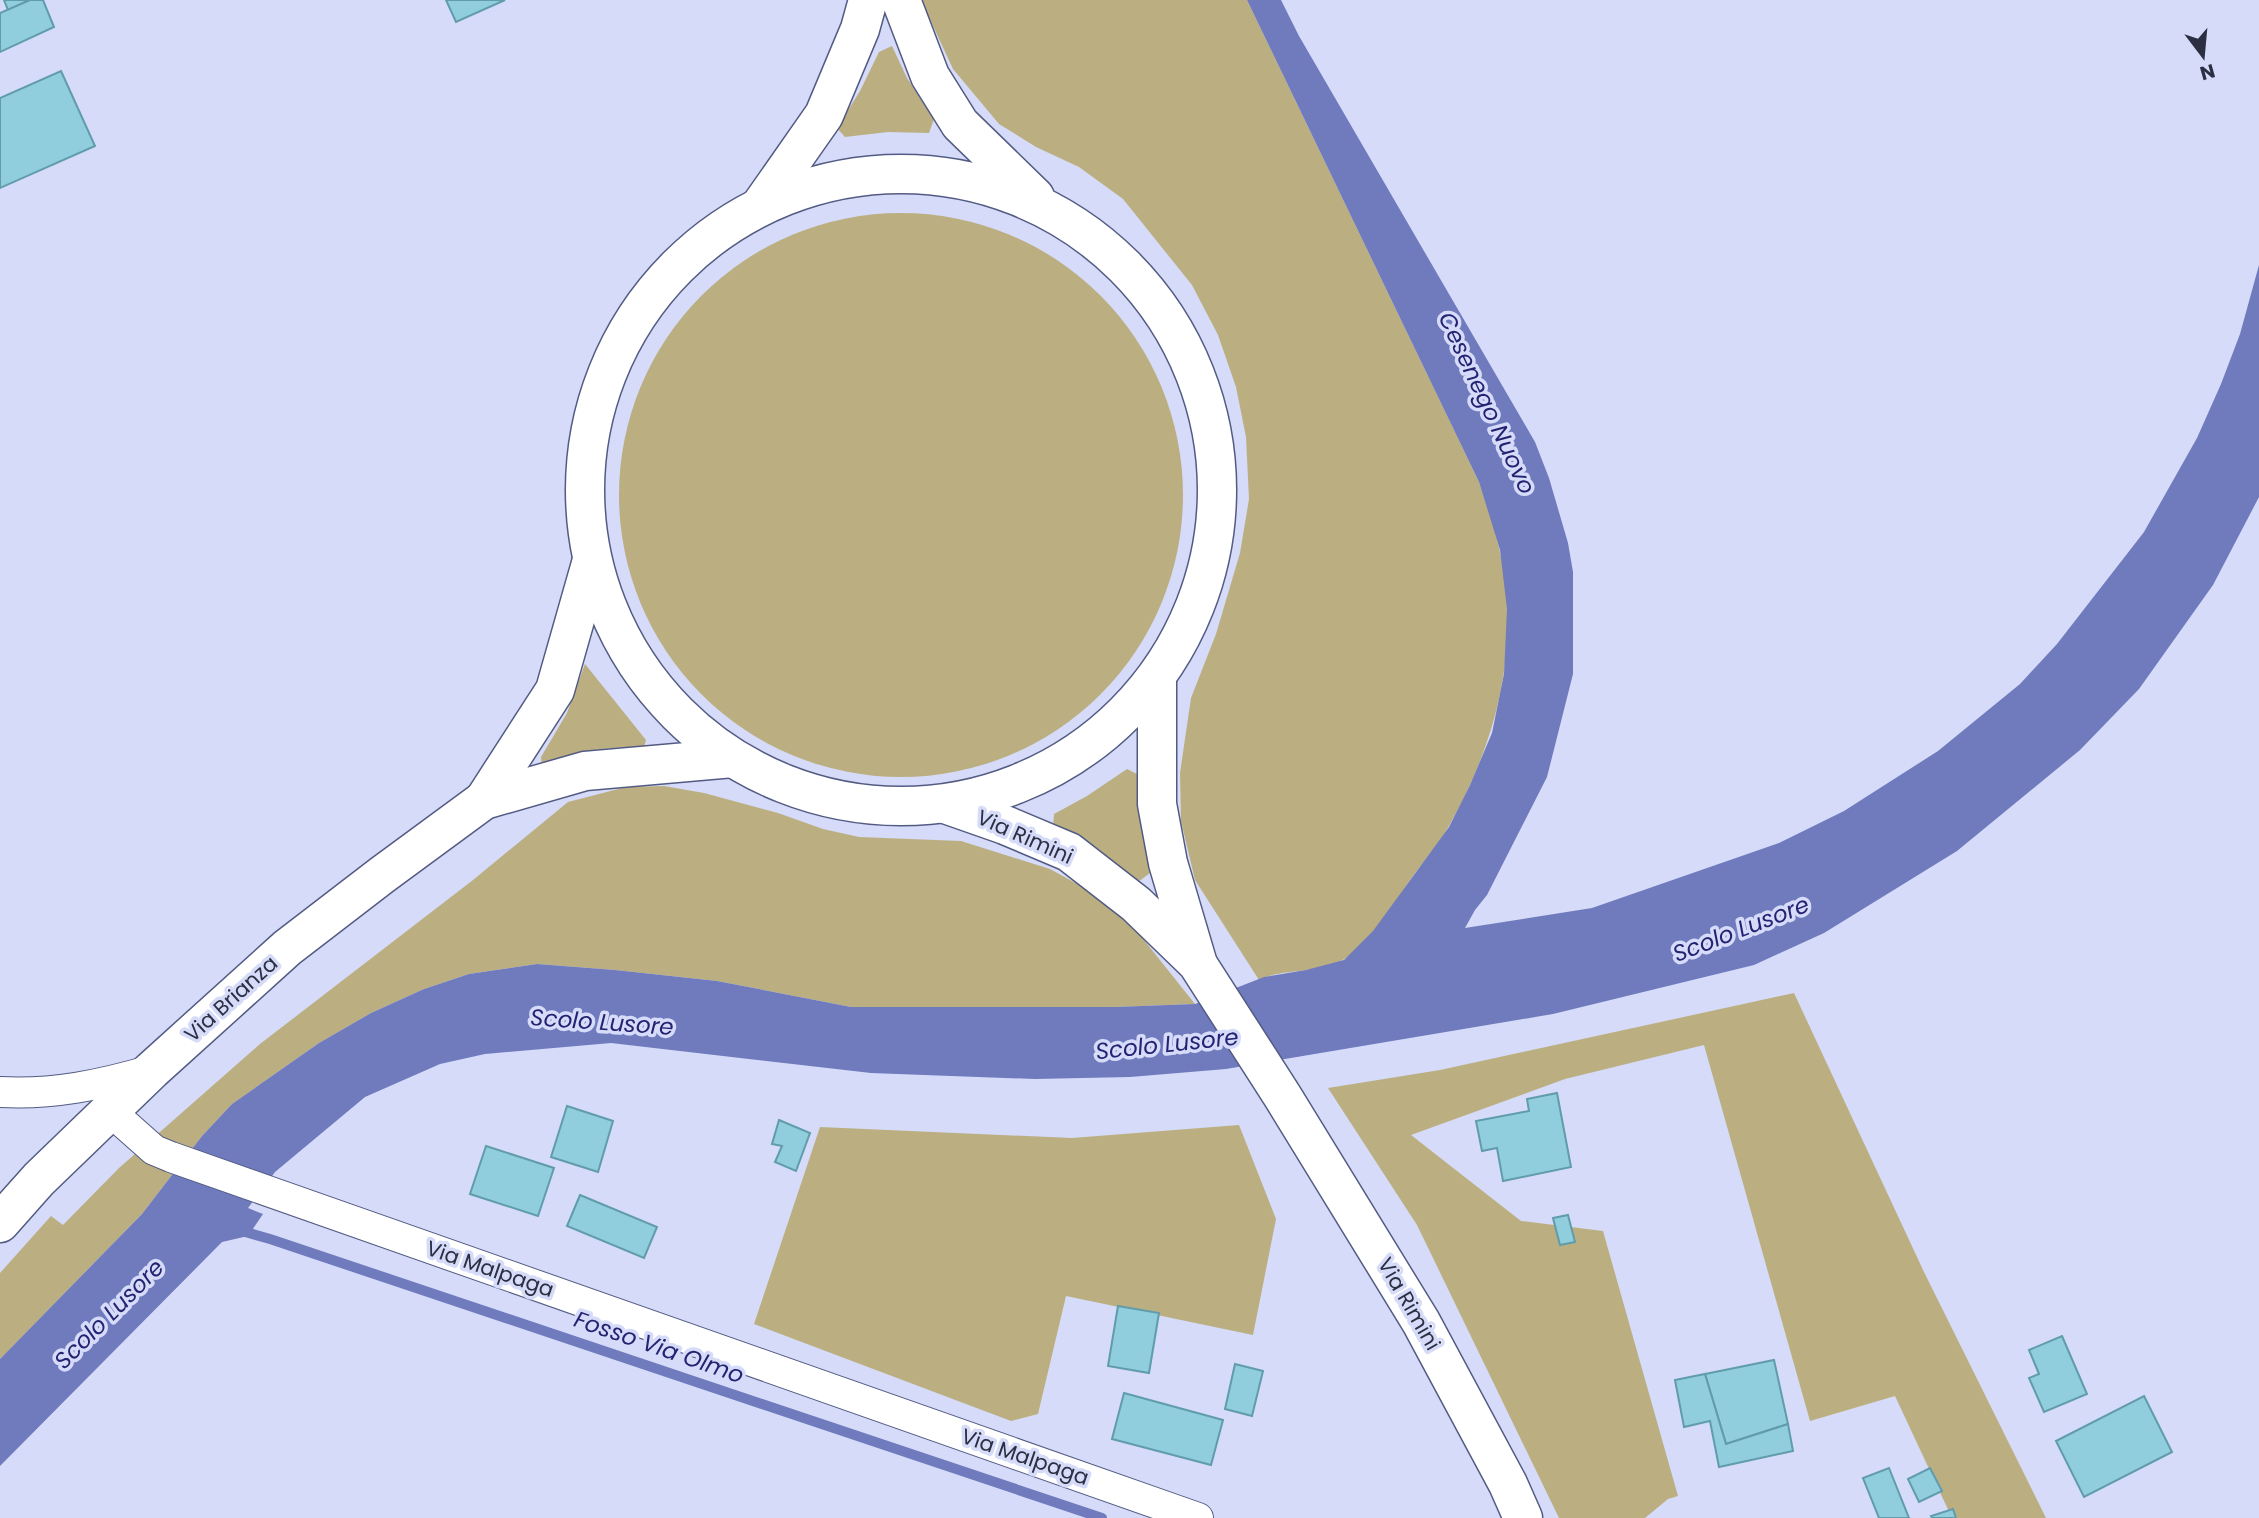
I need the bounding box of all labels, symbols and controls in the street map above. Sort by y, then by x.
north arrow [2168,21,2238,91]
text: N [2197,57,2218,87]
water label: Cesenego Nuovo [1431,307,1543,499]
street label: Via Rimini [972,802,1078,871]
water label: Scolo Lusore [1668,888,1814,970]
street label: Via Brianza [178,949,284,1048]
water label: Scolo Lusore [529,1001,675,1043]
water label: Scolo Lusore [1094,1021,1240,1067]
street label: Via Malpaga [422,1233,558,1304]
water label: Scolo Lusore [47,1252,171,1376]
street label: Via Rimini [1371,1252,1448,1355]
water label: Fosso Via Olmo [570,1303,748,1391]
street label: Via Malpaga [957,1421,1093,1492]

